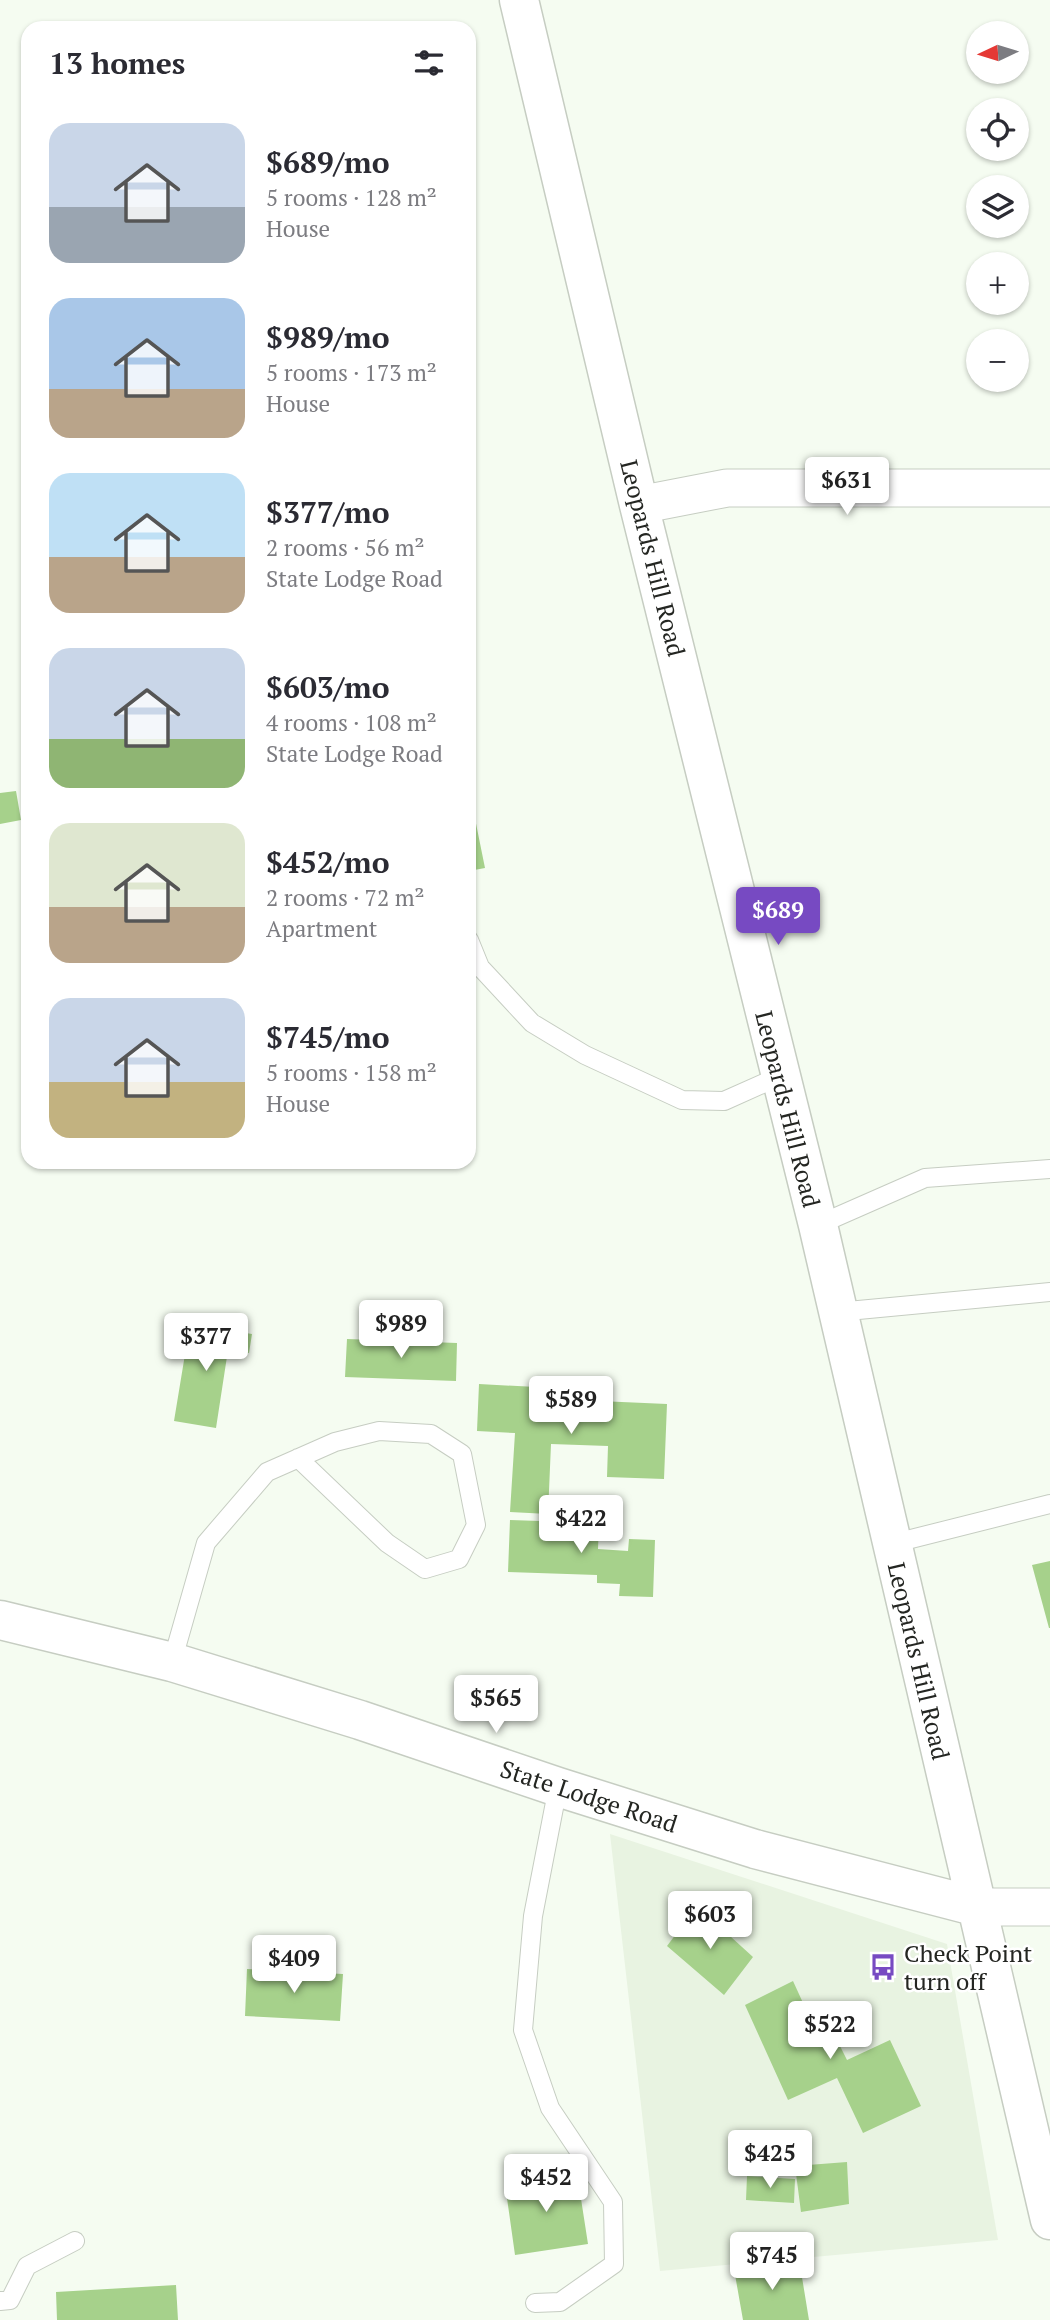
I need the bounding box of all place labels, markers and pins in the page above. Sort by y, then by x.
pin: $631 [806,458,888,517]
pin: $689 [737,888,819,947]
pin: $989 [360,1300,442,1360]
pin: $377 [165,1314,247,1373]
pin: $589 [530,1376,612,1436]
pin: $422 [540,1496,622,1555]
pin: $565 [455,1676,537,1735]
pin: $603 [669,1892,751,1951]
pin: $409 [253,1936,335,1995]
place label: Check Point turn off [904,1937,1032,1997]
bus stop icon: Check Point turn off [868,1952,898,1982]
pin: $522 [789,2002,871,2061]
pin: $425 [729,2130,811,2190]
pin: $452 [505,2154,587,2214]
pin: $745 [731,2232,813,2292]

